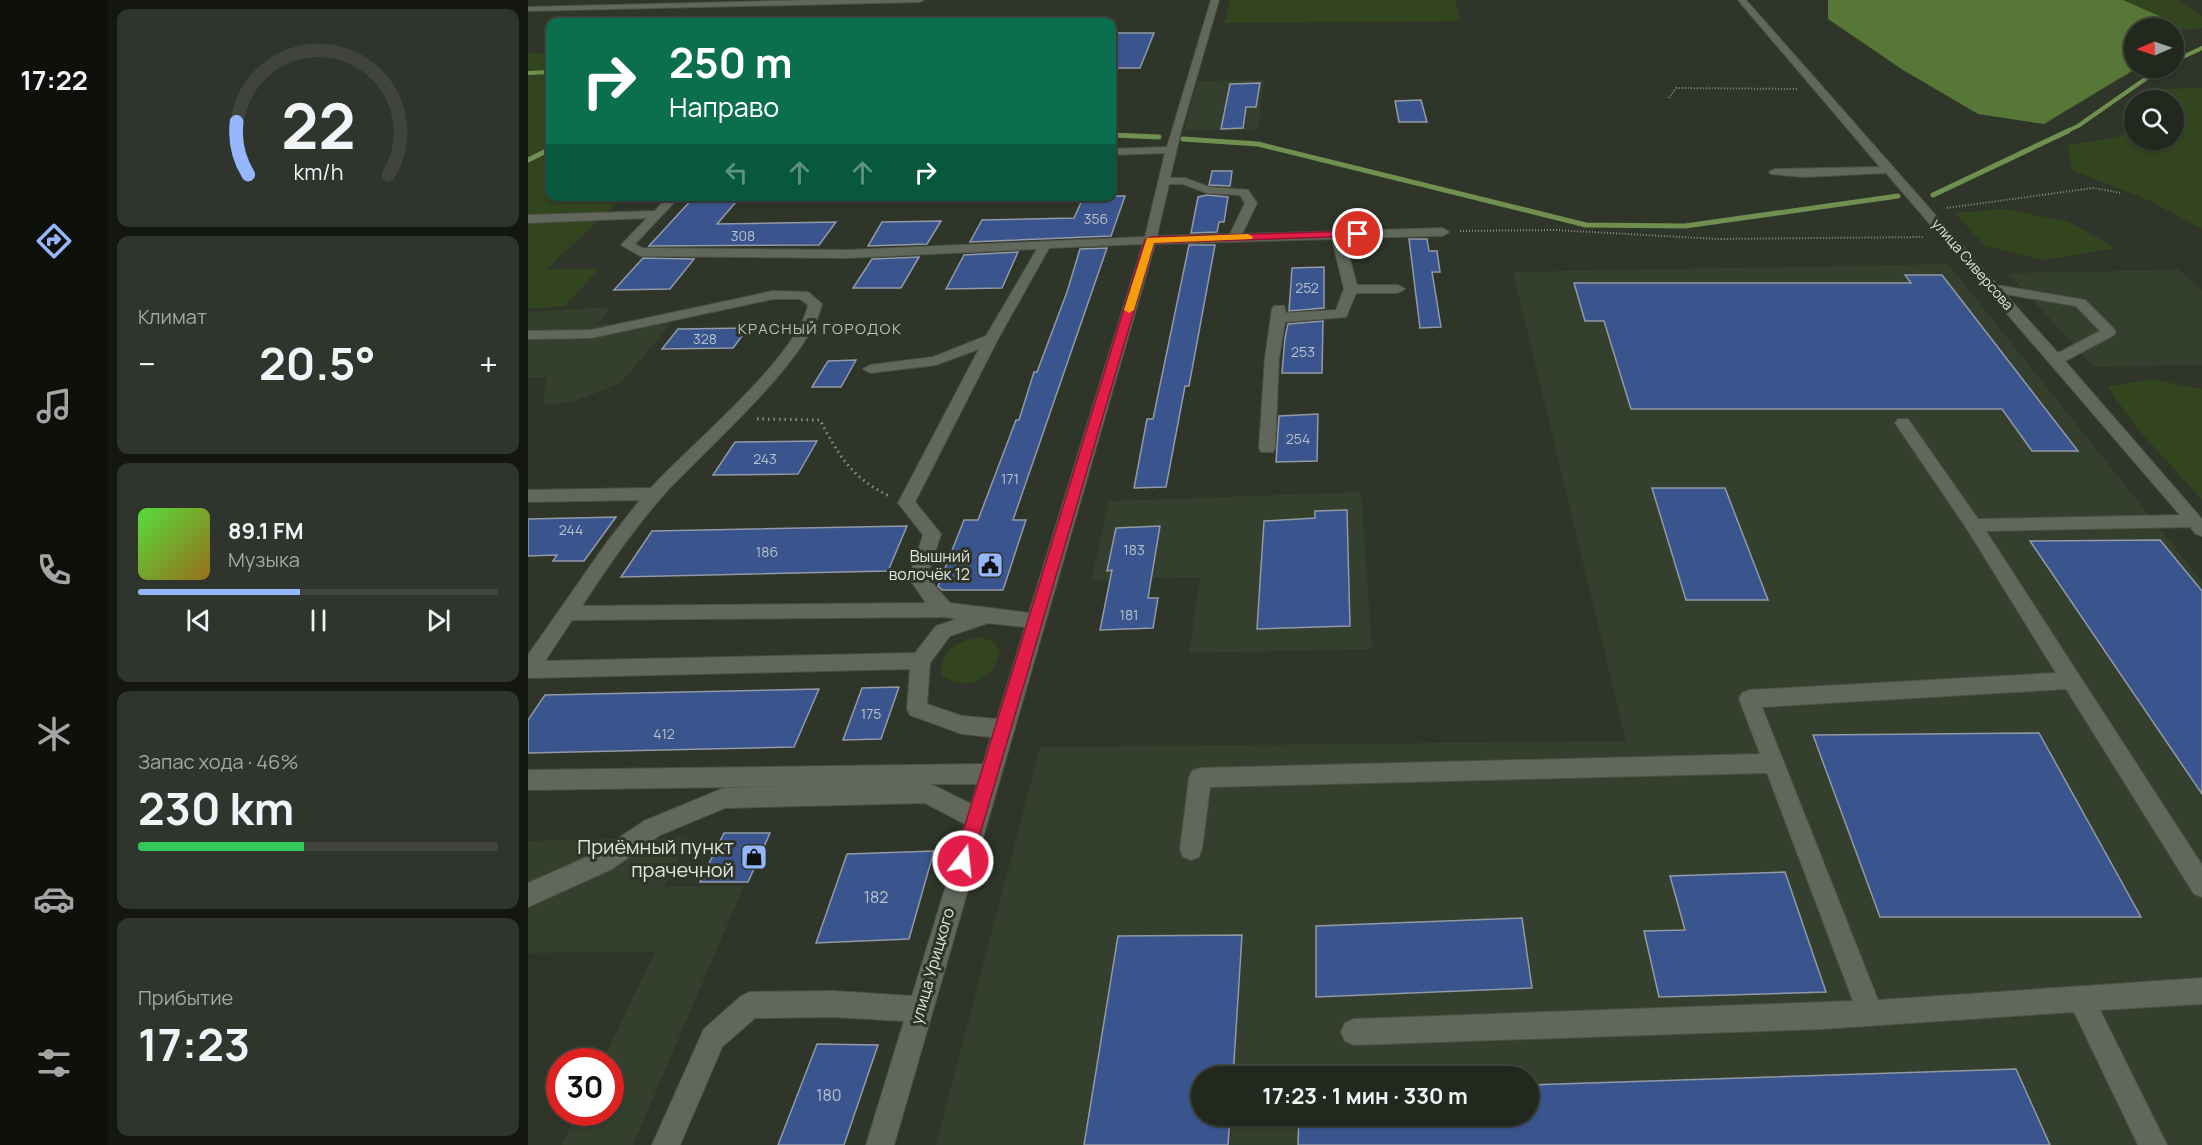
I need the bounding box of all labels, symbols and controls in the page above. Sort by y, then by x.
north arrow [2124,18,2184,78]
map controls [2124,18,2184,150]
text: 250 m [669,33,792,91]
icon: right [570,42,648,120]
text: 17:22 [20,61,88,98]
text: 22 [281,82,355,168]
text: Направо [669,88,779,125]
button: search [2124,90,2184,150]
icon: left [720,156,753,189]
icon: ahead [783,156,816,189]
icon: ahead [846,156,879,189]
icon: right [909,156,942,189]
text: km/h [293,157,343,186]
pin [1332,208,1383,259]
house number: 356 [1084,209,1108,228]
street label: улица Сиверсова [1928,214,2018,314]
icon: arrive [1341,217,1374,250]
icon: directions [33,220,75,262]
house number: 308 [731,226,755,245]
house number: 252 [1295,278,1319,297]
text: Климат [138,303,207,330]
district label: КРАСНЫЙ ГОРОДОК [738,318,902,339]
house number: 328 [693,329,717,348]
text: 20.5° [259,332,376,394]
text: − [138,341,156,386]
text: + [479,341,498,386]
house number: 253 [1291,342,1315,361]
icon: music [33,385,75,427]
house number: 254 [1286,429,1310,448]
house number: 243 [753,449,777,468]
house number: 171 [1001,469,1019,488]
text: 89.1 FM [228,516,303,546]
house number: 244 [559,520,583,539]
house number: 183 [1123,540,1145,559]
house number: 186 [756,542,778,561]
place label: Вышний волочёк 12 [889,545,970,585]
text: Музыка [228,546,300,573]
icon: phone [33,549,75,591]
public building icon: Вышний волочёк 12 [975,550,1005,580]
icon: previous [182,604,215,637]
icon: pause [302,604,335,637]
icon: next [422,604,455,637]
house number: 181 [1119,605,1139,624]
house number: 175 [861,704,881,723]
icon: climate [33,713,75,755]
house number: 412 [653,724,675,743]
text: Запас хода · 46% [138,748,298,775]
text: 230 km [138,777,294,839]
position arrow [931,829,995,893]
place label: Приёмный пункт прачечной [577,833,734,883]
shop icon: Приёмный пункт прачечной [739,842,769,872]
icon: car [33,878,75,920]
house number: 182 [864,886,888,908]
street label: улица Урицкого [905,905,959,1027]
text: Прибытие [138,984,233,1011]
text: 17:23 [138,1013,250,1075]
icon: filters [33,1042,75,1084]
speed limit sign: 30 [546,1048,624,1126]
text: 17:23 · 1 мин · 330 m [1262,1081,1468,1111]
house number: 180 [816,1084,842,1106]

